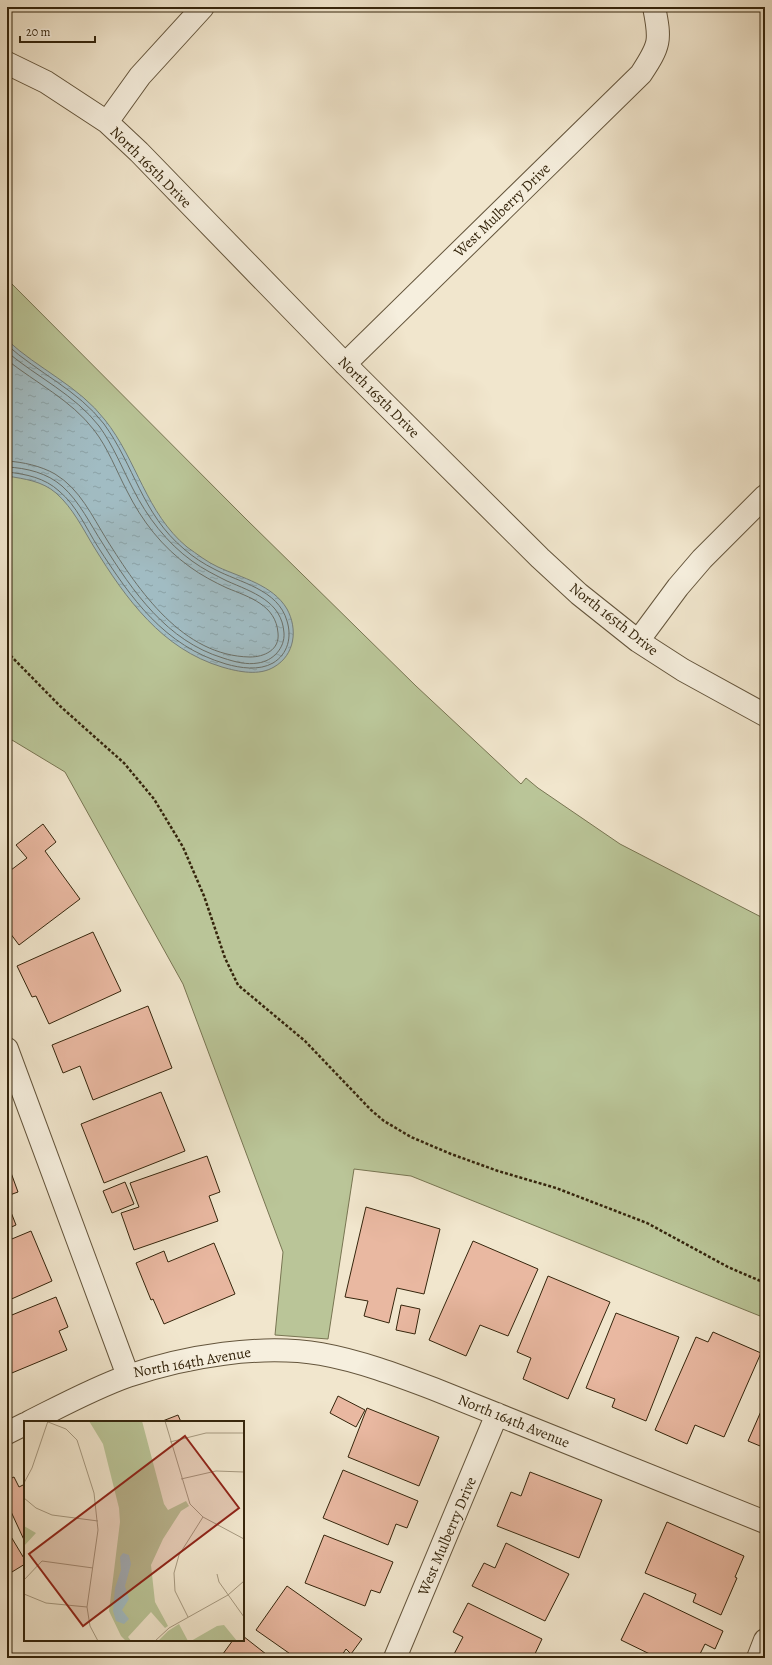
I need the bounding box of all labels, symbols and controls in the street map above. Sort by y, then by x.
scale bar [20,18,95,44]
text: 20 m [26,24,50,40]
street label: North 165th Drive [106,122,196,212]
street label: West Mulberry Drive [449,158,555,262]
street label: North 165th Drive [334,352,424,442]
street label: North 165th Drive [565,578,663,660]
street label: North 164th Avenue [132,1342,253,1382]
street label: North 164th Avenue [455,1389,573,1453]
inset map [24,1421,244,1641]
street label: West Mulberry Drive [413,1473,481,1599]

